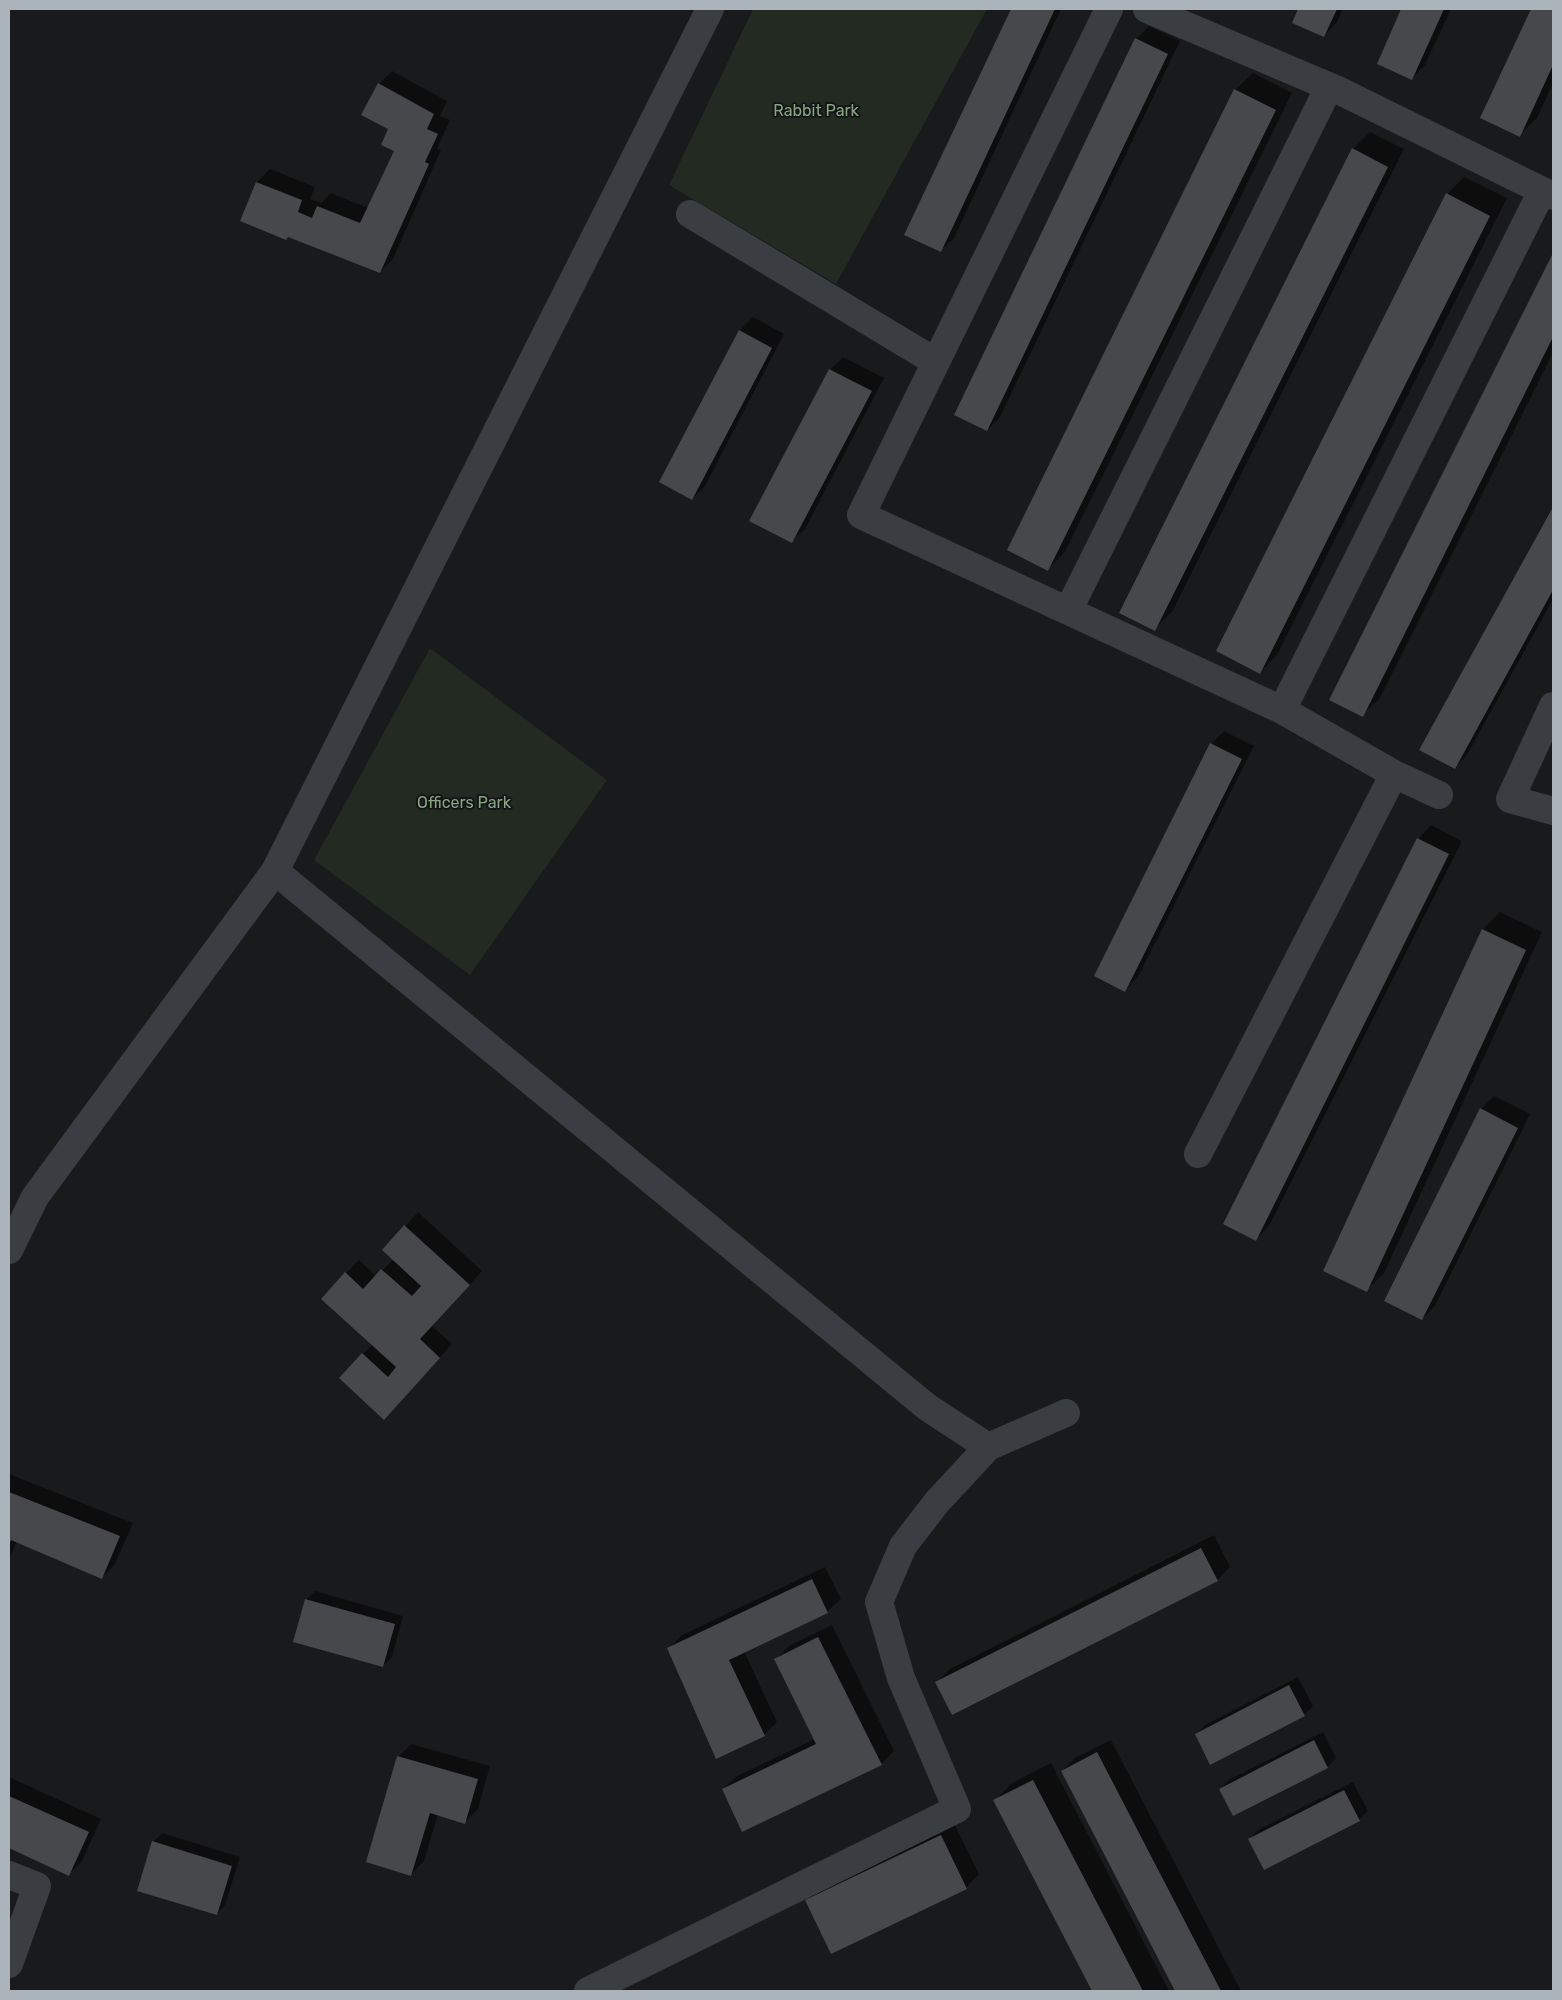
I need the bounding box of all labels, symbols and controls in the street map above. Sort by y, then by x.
park label: Rabbit Park [773,101,859,121]
park label: Officers Park [417,793,511,813]

